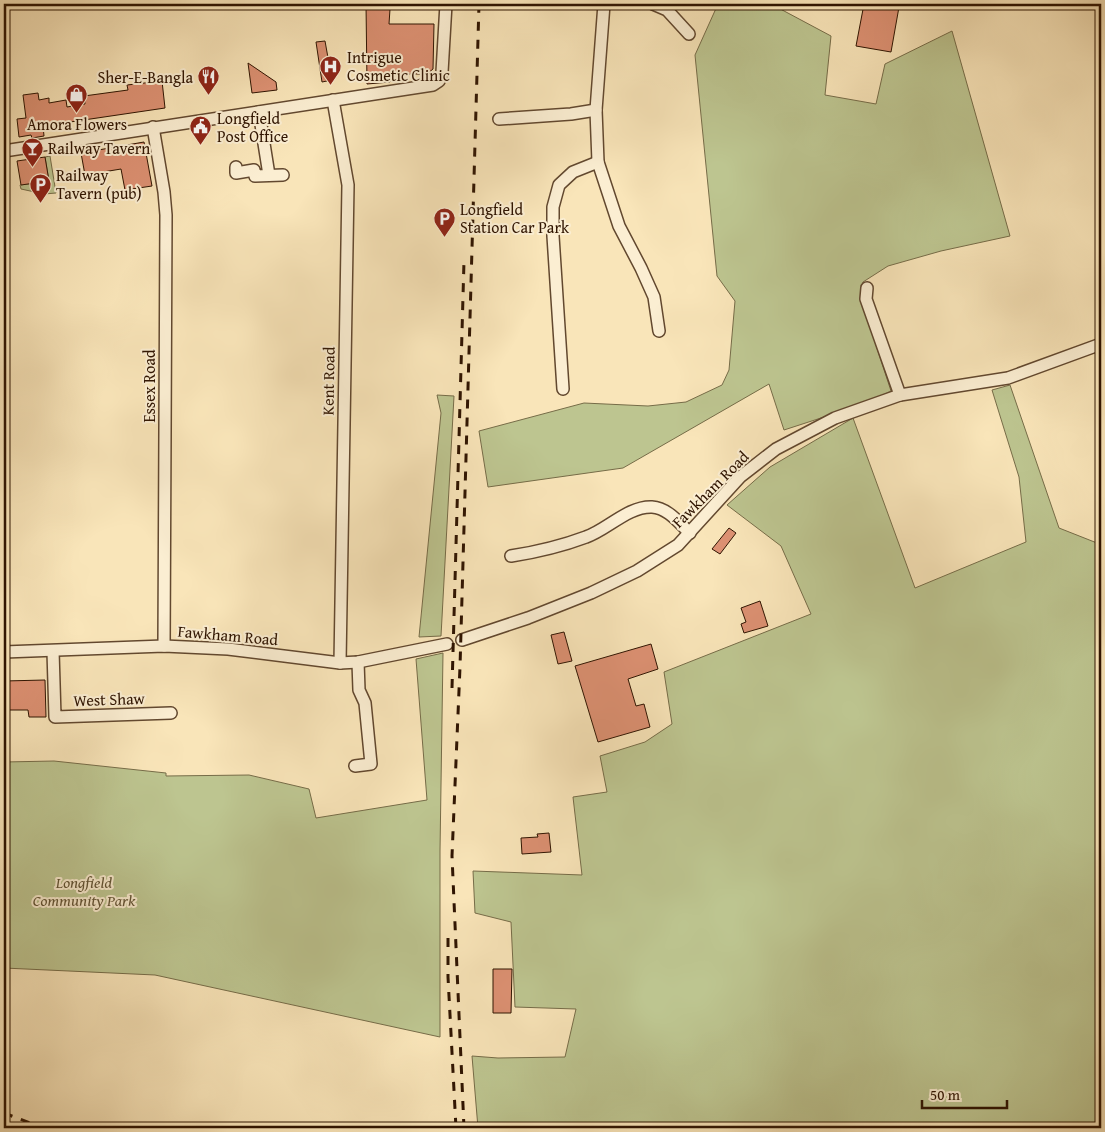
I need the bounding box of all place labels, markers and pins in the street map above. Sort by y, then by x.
place label: Intrigue Cosmetic Clinic [347,45,450,87]
hospital icon: Intrigue Cosmetic Clinic [319,54,343,85]
place label: Sher-E-Bangla [97,65,193,89]
restaurant icon: Sher-E-Bangla [197,65,221,96]
shop icon: Amora Flowers [65,83,89,114]
place label: Longfield Post Office [217,106,288,148]
place label: Amora Flowers [27,112,127,136]
public building icon: Longfield Post Office [189,115,213,146]
bar icon: Railway Tavern [20,136,44,167]
place label: Railway Tavern [48,136,150,160]
place label: Railway Tavern (pub) [56,163,142,205]
parking icon: Railway Tavern (pub) [28,172,52,203]
place label: Longfield Station Car Park [460,197,570,239]
parking icon: Longfield Station Car Park [432,206,456,237]

